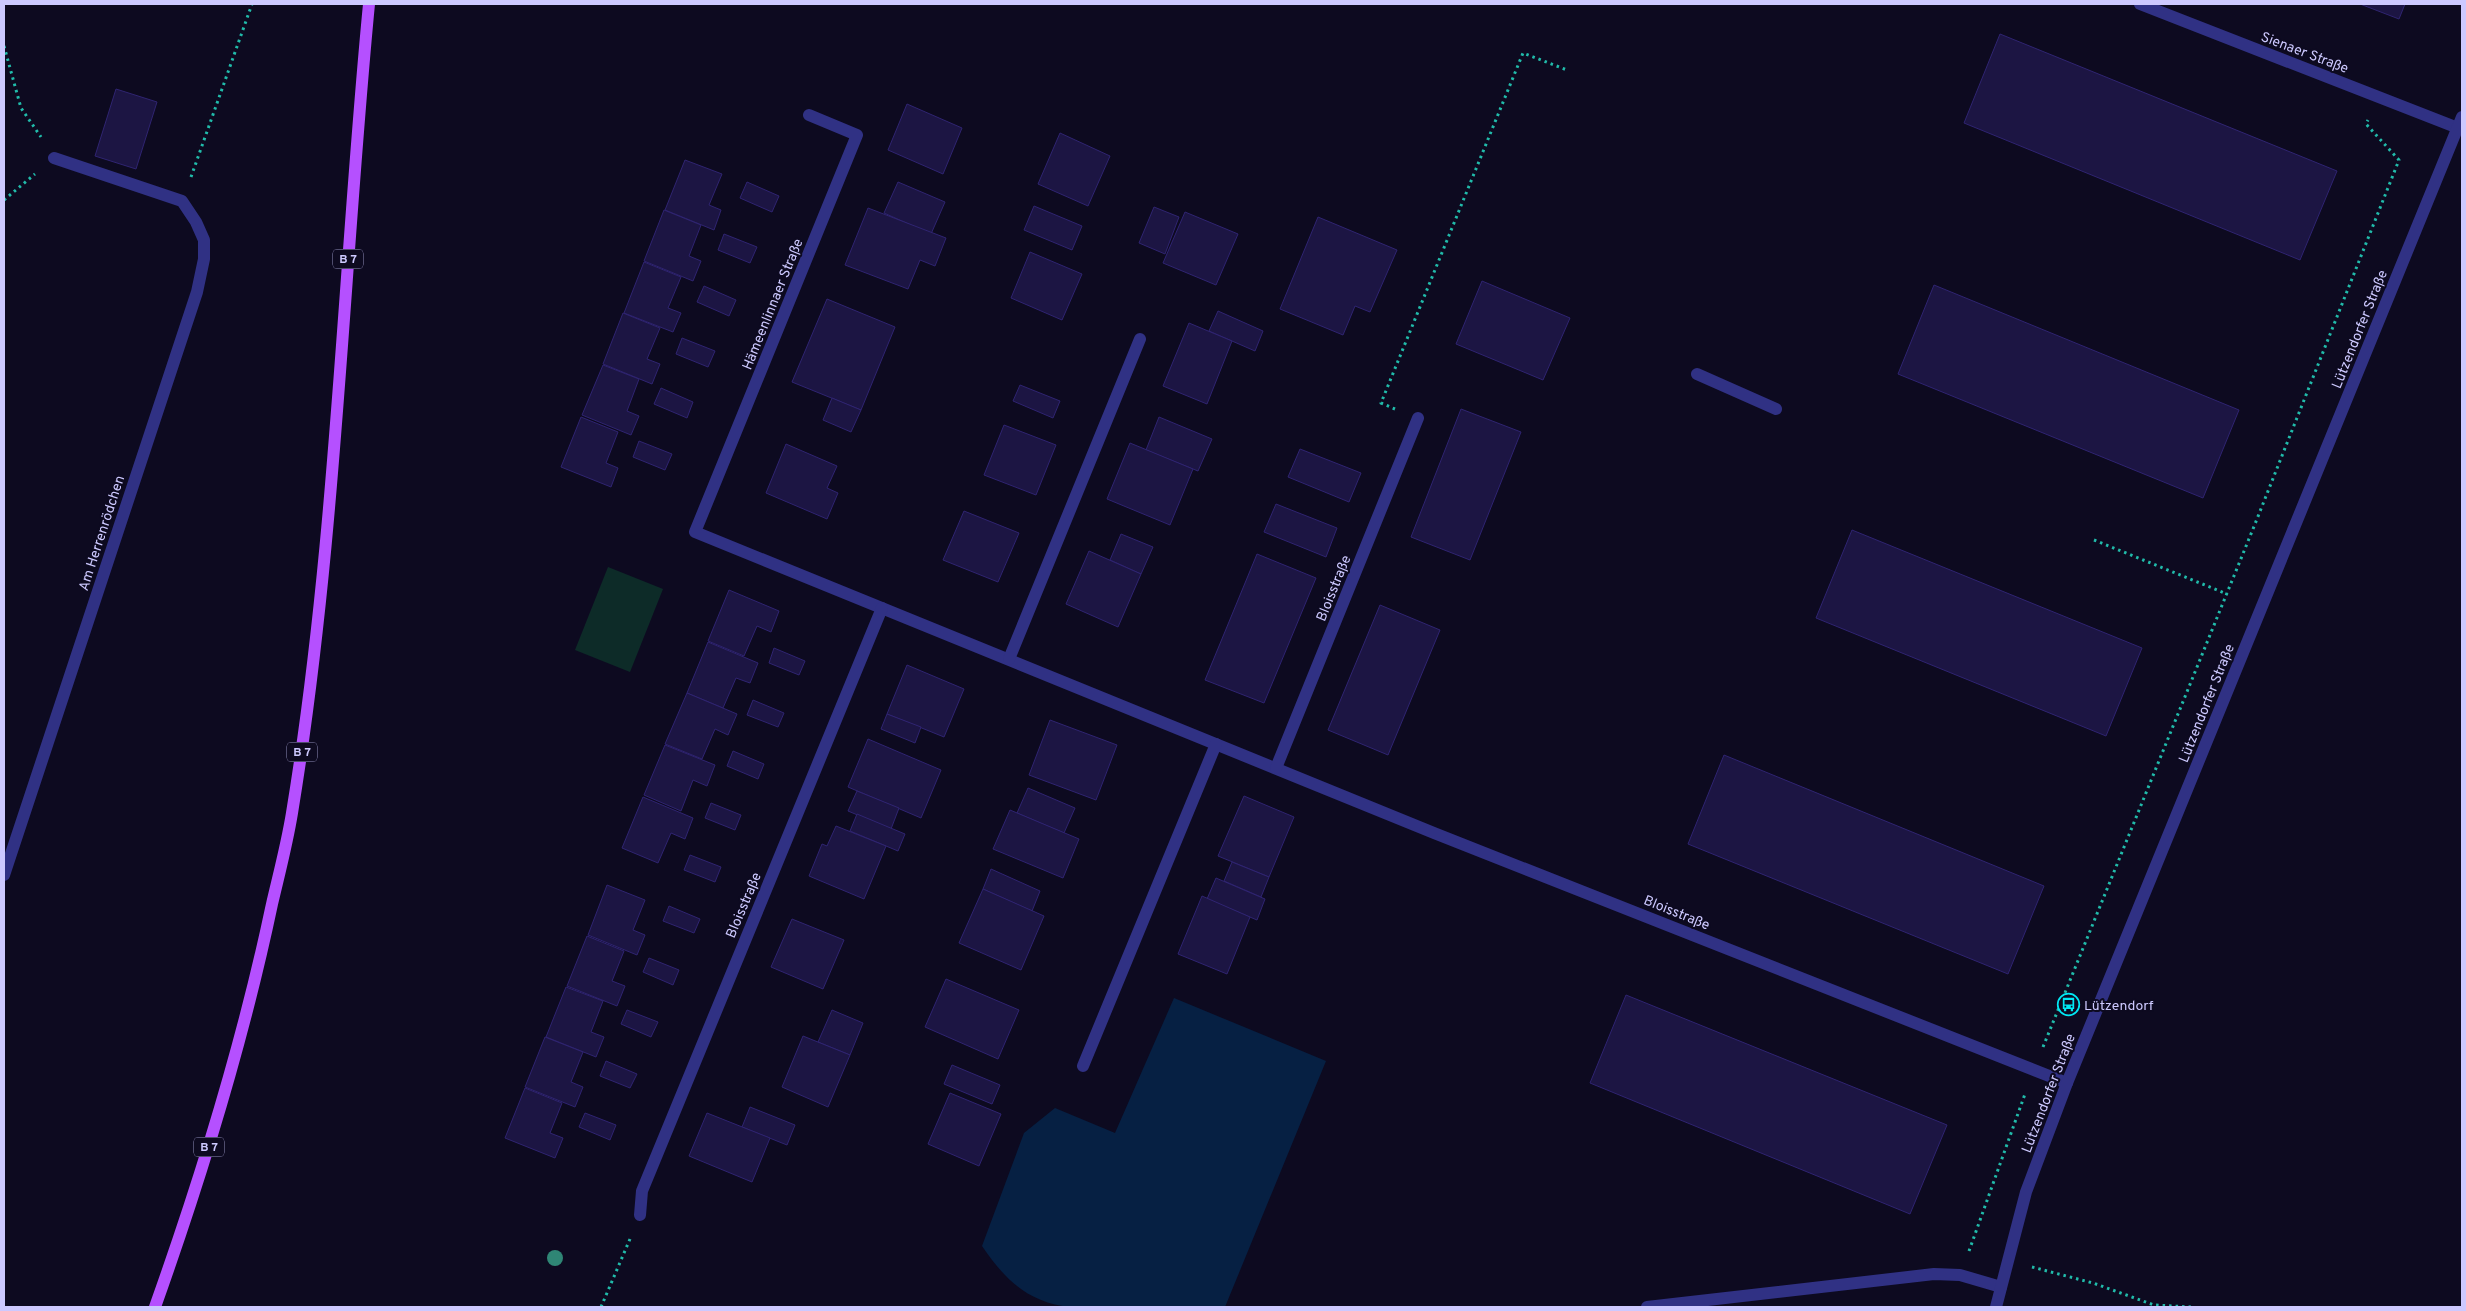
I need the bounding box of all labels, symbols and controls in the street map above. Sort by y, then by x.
street label: Sienaer Straße [2258,29,2351,78]
street label: Hämeenlinnaer Straße [739,236,808,373]
road number: B 7 [333,250,363,268]
street label: Lützendorfer Straße [2329,268,2392,391]
street label: Am Herrenrödchen [76,474,129,593]
street label: Bloisstraße [1313,553,1355,624]
street label: Lützendorfer Straße [2176,642,2239,765]
road number: B 7 [287,742,317,762]
street label: Bloisstraße [723,870,766,941]
street label: Bloisstraße [1641,892,1712,934]
bus stop icon: Lützendorf [2056,993,2080,1017]
place label: Lützendorf [2084,998,2154,1015]
street label: Lützendorfer Straße [2019,1032,2080,1156]
road number: B 7 [194,1138,224,1156]

